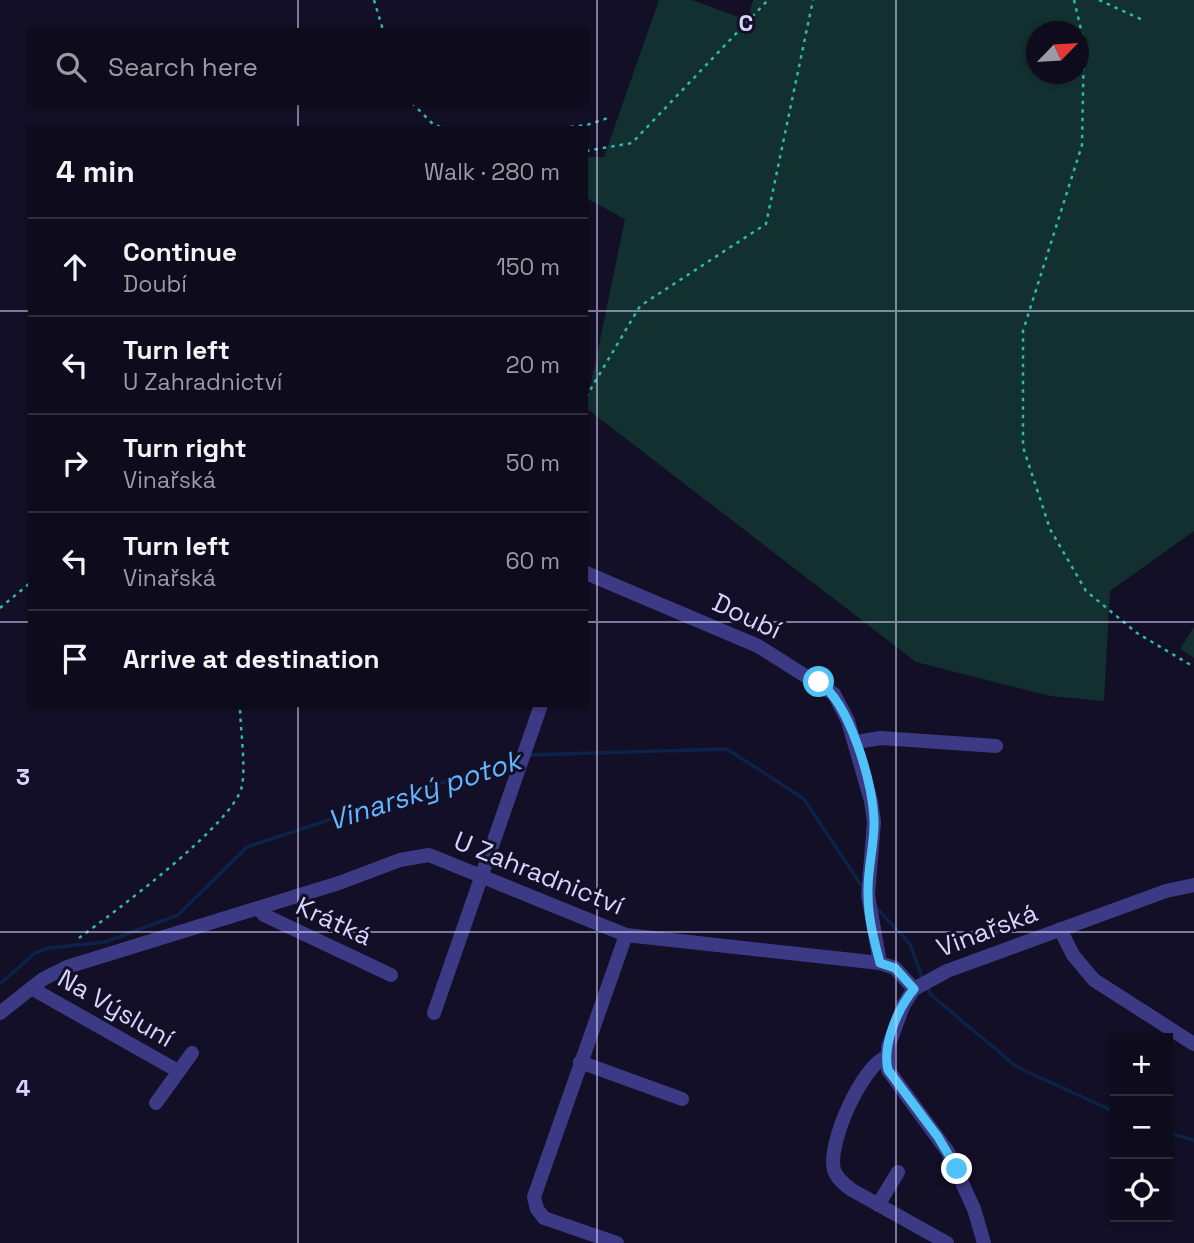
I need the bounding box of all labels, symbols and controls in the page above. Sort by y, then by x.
text: C [739,8,753,38]
north arrow [1026,21,1089,84]
search box [28,28,588,105]
icon: search [52,48,90,86]
text: Search here [108,50,258,84]
text: 4 min [56,152,135,191]
text: Walk · 280 m [424,157,560,187]
text: Continue [123,235,237,269]
icon: ahead [56,248,94,286]
text: 150 m [496,252,560,282]
text: Doubí [123,269,187,299]
text: Turn left [123,333,230,367]
icon: left [56,346,94,384]
text: 20 m [506,350,560,380]
text: U Zahradnictví [123,367,282,397]
text: Turn right [123,431,247,465]
icon: right [56,444,94,482]
text: 50 m [506,448,560,478]
text: Vinařská [123,465,216,495]
text: Turn left [123,529,230,563]
icon: left [56,542,94,580]
text: 60 m [505,546,560,576]
text: Vinařská [123,563,216,593]
street label: Doubí [707,585,788,647]
icon: arrive [56,640,94,678]
text: Arrive at destination [123,642,380,676]
route start [803,666,834,697]
water label: Vinarský potok [323,741,528,838]
text: 3 [16,762,30,792]
street label: U Zahradnictví [449,823,630,923]
street label: Krátká [291,889,377,953]
street label: Vinařská [932,895,1042,965]
street label: Na Výsluní [52,961,181,1055]
map controls [1110,1033,1173,1222]
button: + [1110,1033,1173,1096]
text: 4 [16,1073,31,1103]
button: − [1110,1096,1173,1159]
route end [941,1153,972,1184]
button: locate [1110,1159,1173,1222]

